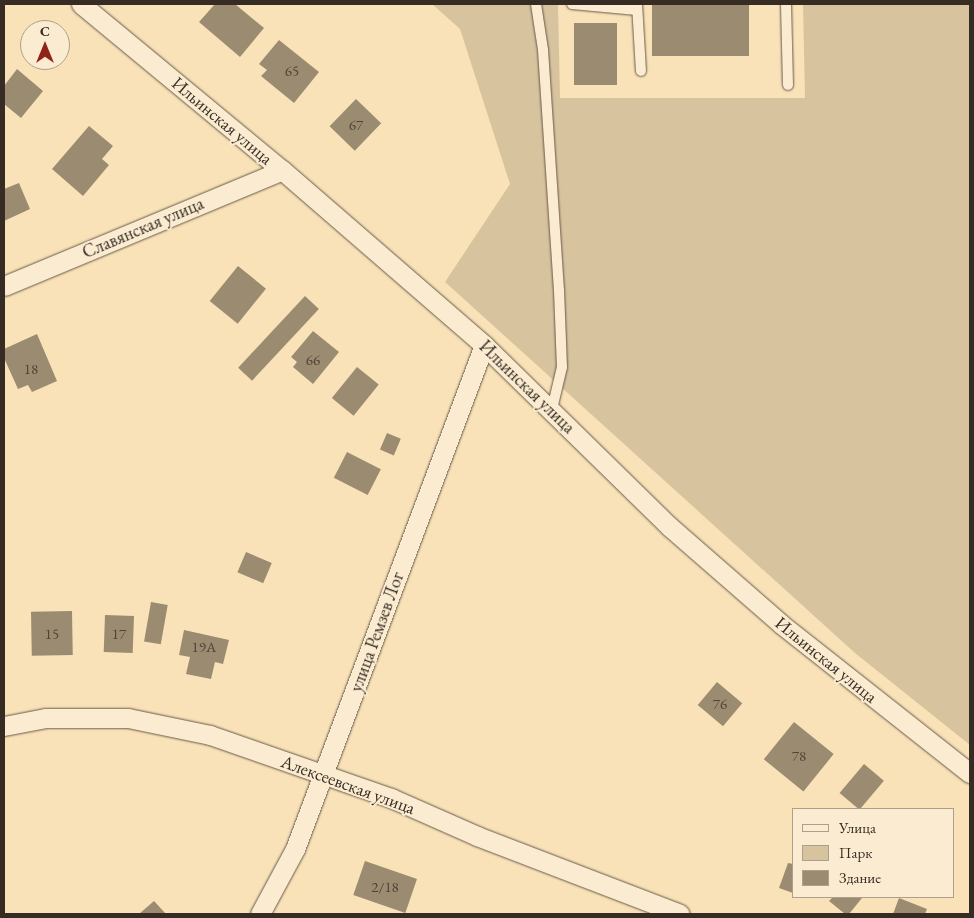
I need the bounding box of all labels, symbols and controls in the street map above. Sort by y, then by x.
north arrow [20,20,70,70]
text: С [40,22,50,40]
house number: 65 [285,62,299,80]
street label: Ильинская улица [167,72,277,170]
house number: 67 [349,116,363,134]
street label: Славянская улица [79,193,207,263]
street label: Ильинская улица [474,336,580,438]
house number: 66 [306,351,320,369]
house number: 18 [24,360,38,378]
street label: улица Ремзев Лог [345,569,409,695]
street label: Ильинская улица [771,612,881,708]
house number: 15 [45,625,59,643]
house number: 17 [112,625,126,643]
house number: 19А [192,638,216,656]
house number: 76 [713,695,727,713]
house number: 78 [792,747,806,765]
street label: Алексеевская улица [278,751,418,819]
legend [792,808,954,898]
text: Улица [839,818,876,837]
text: Парк [839,843,872,862]
text: Здание [839,868,881,887]
house number: 2/18 [371,878,399,896]

